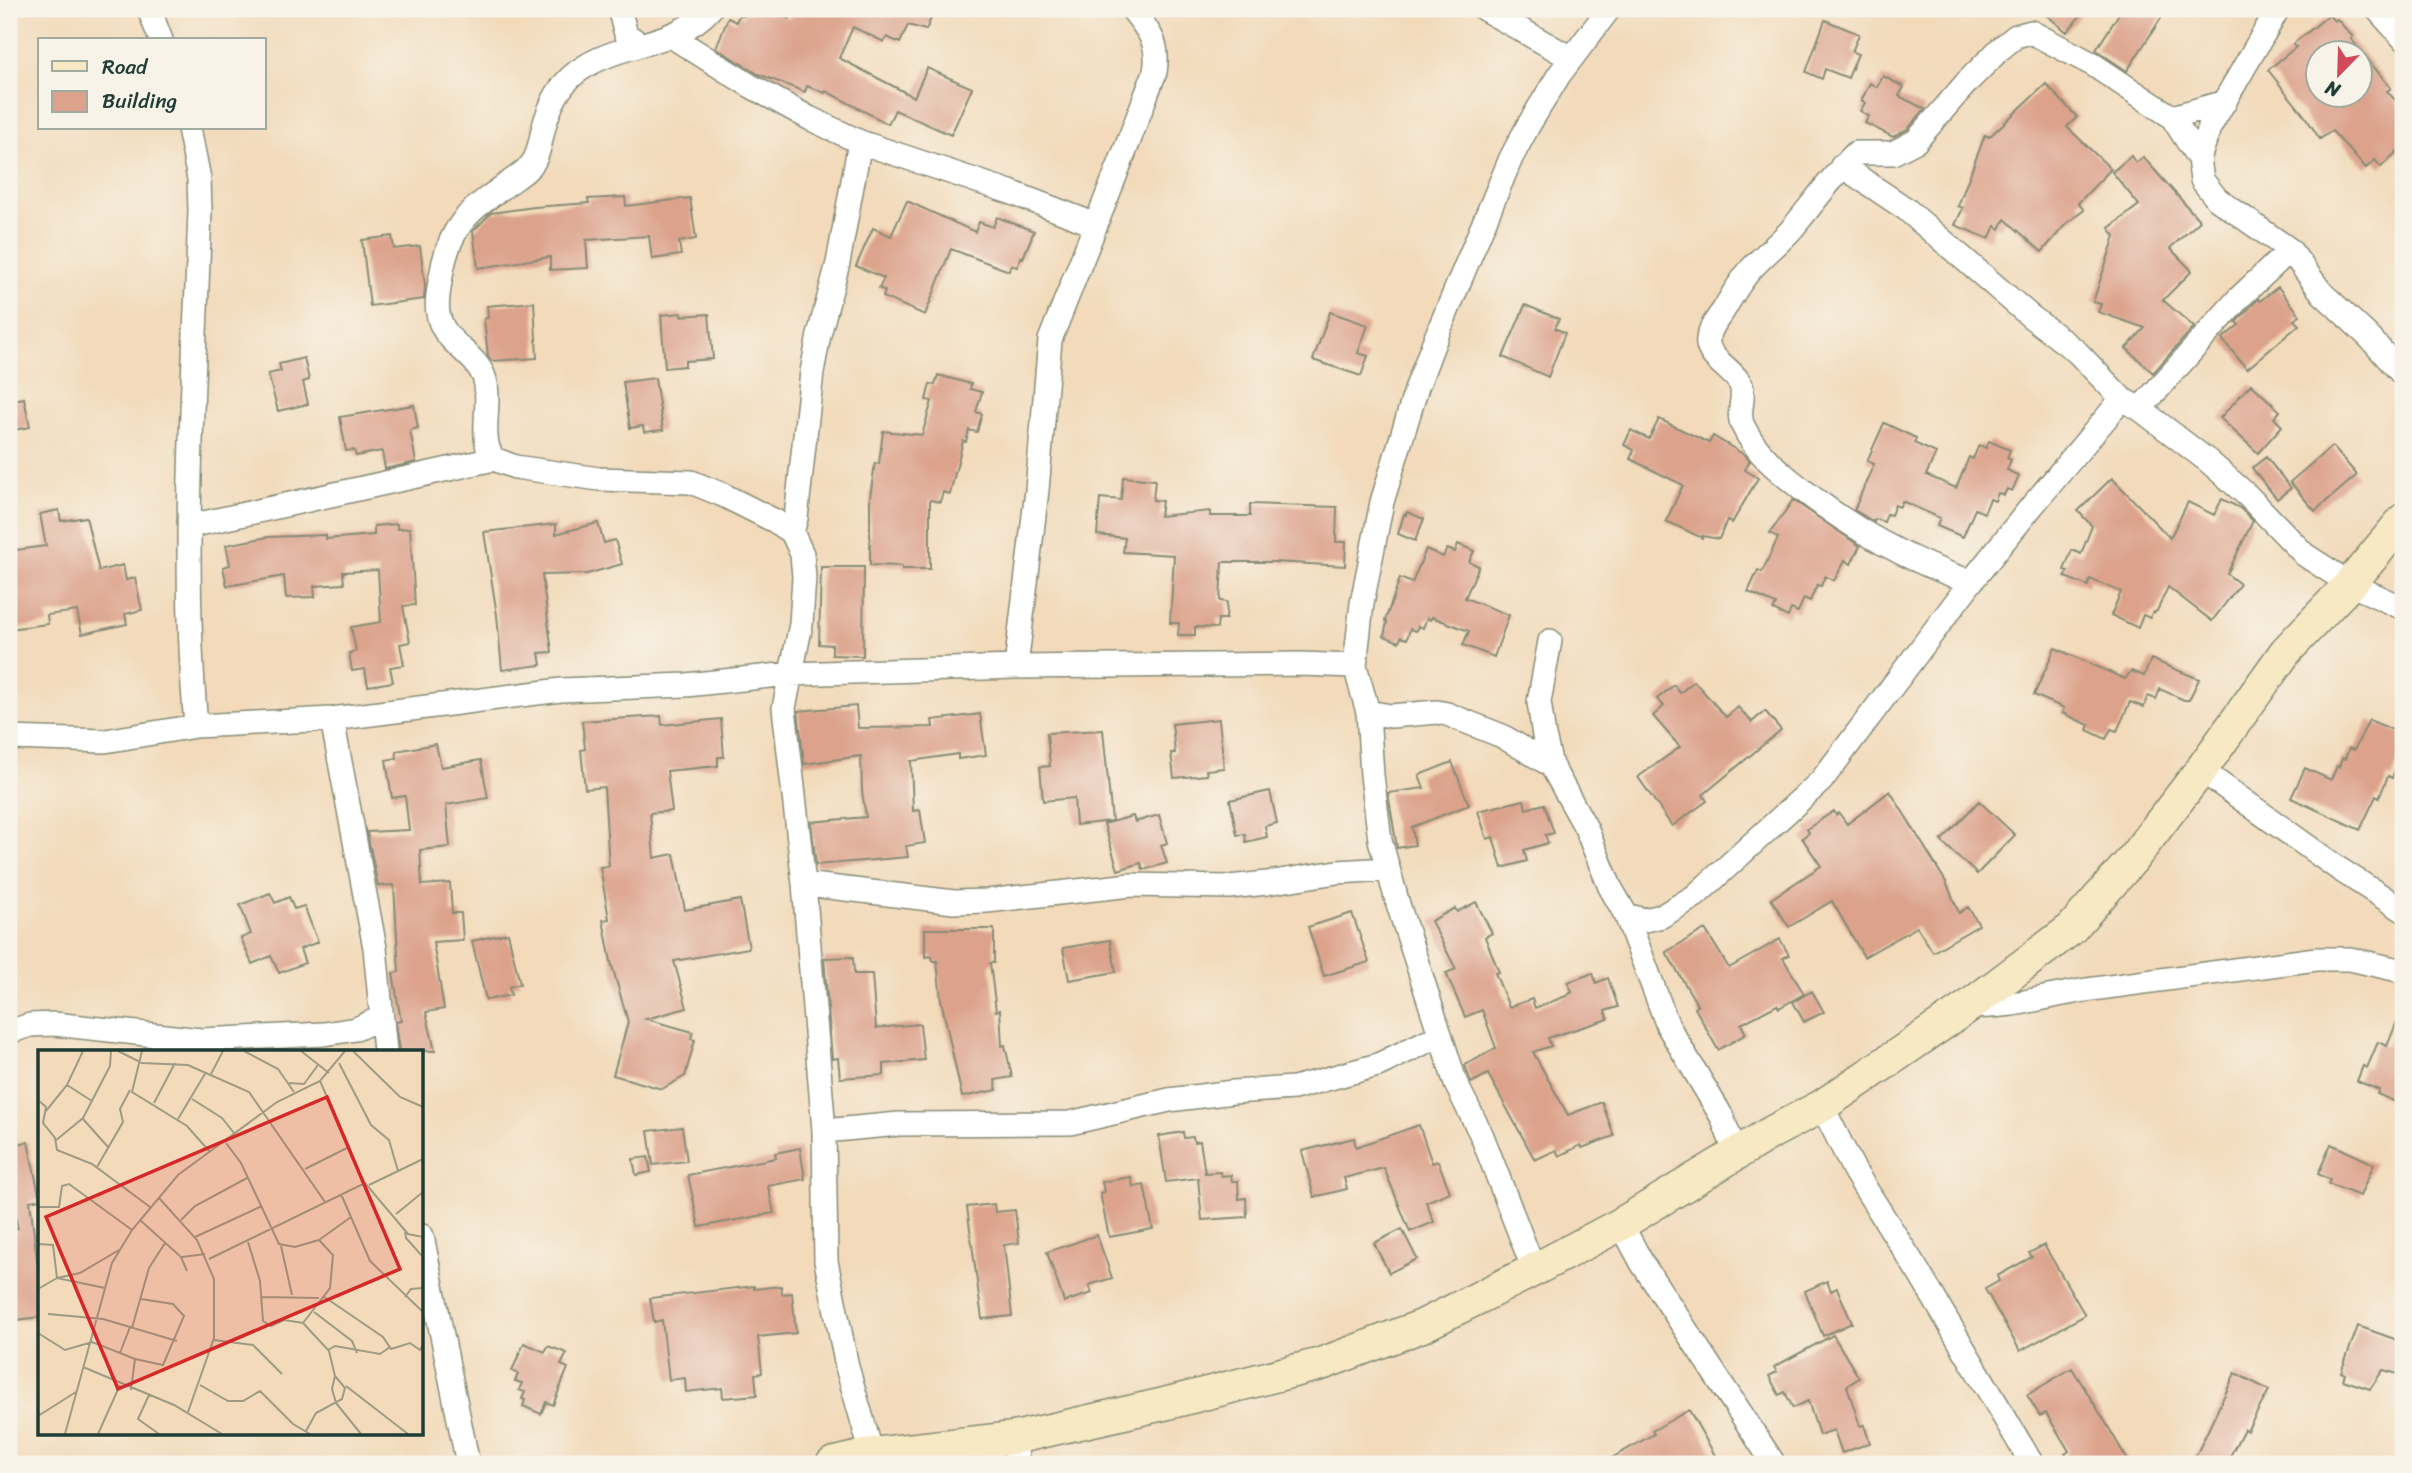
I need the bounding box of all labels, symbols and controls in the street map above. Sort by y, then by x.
legend [38,38,266,130]
north arrow [2304,38,2374,108]
text: Road [102,48,149,86]
text: N [2319,71,2346,107]
text: Building [102,82,178,120]
inset map [38,1050,424,1434]

